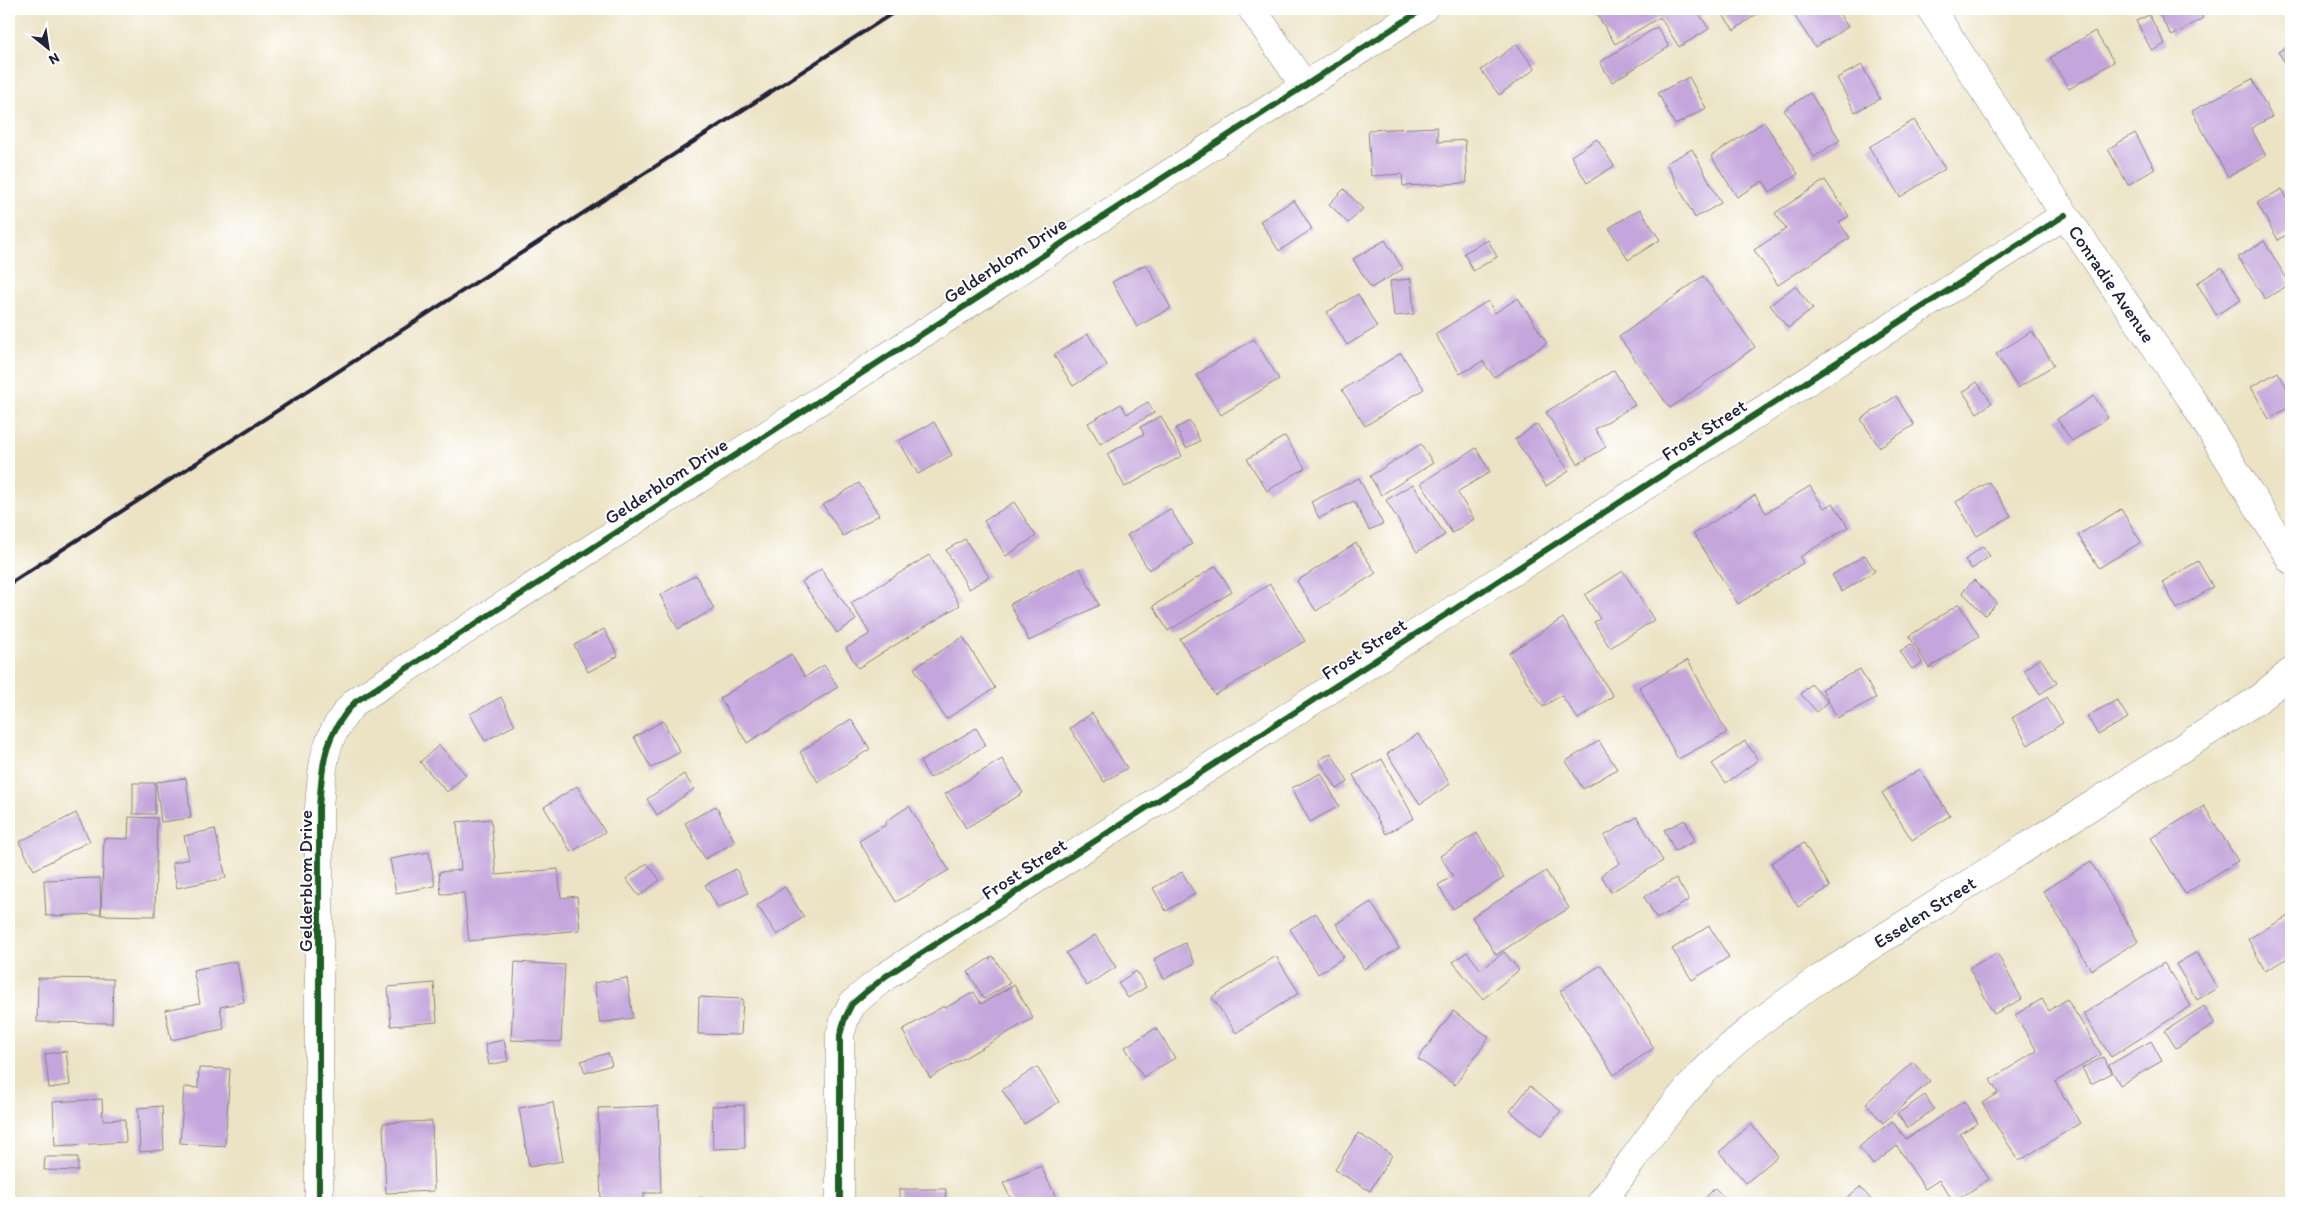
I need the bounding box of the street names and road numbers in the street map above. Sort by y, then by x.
street label: Gelderblom Drive [939,212,1071,308]
street label: Conradie Avenue [2064,221,2160,347]
street label: Frost Street [1657,394,1751,466]
street label: Gelderblom Drive [600,433,732,529]
street label: Frost Street [1317,613,1411,685]
street label: Gelderblom Drive [294,810,317,952]
street label: Frost Street [977,833,1071,905]
street label: Esselen Street [1869,871,1980,953]

